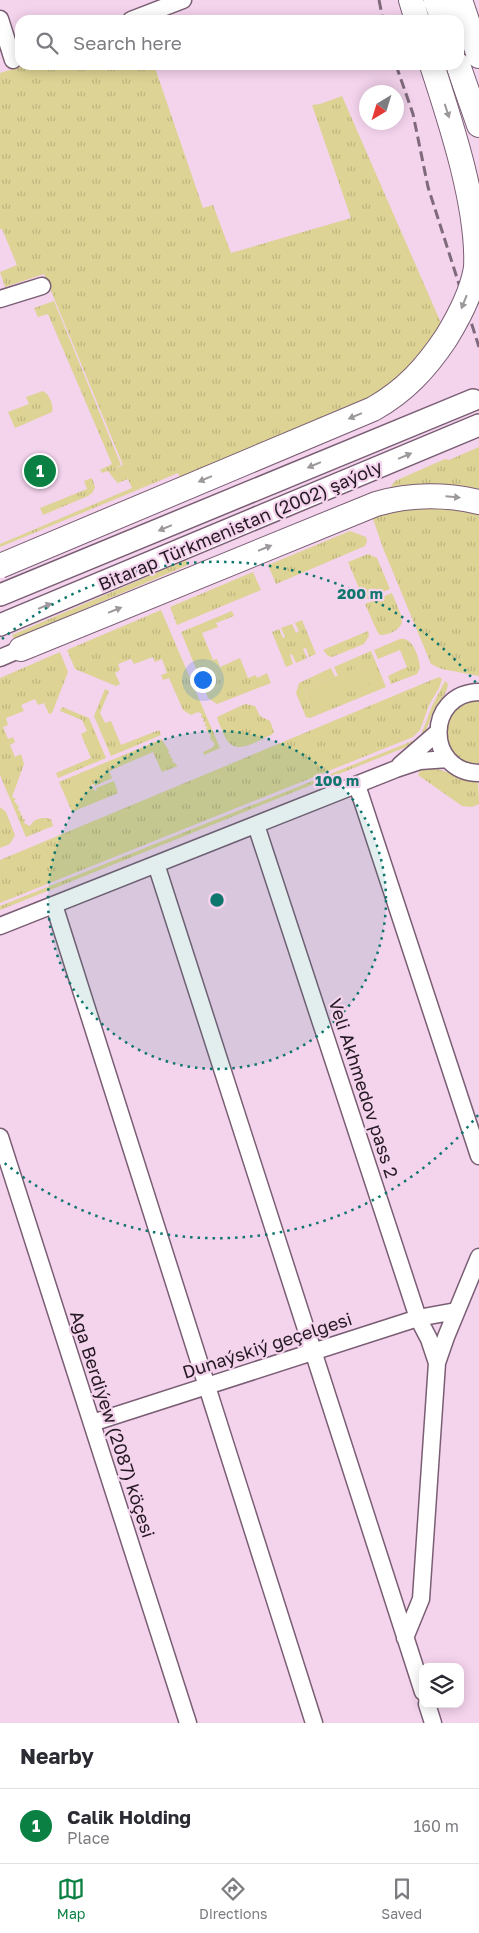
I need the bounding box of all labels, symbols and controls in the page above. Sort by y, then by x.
search box [15,15,464,70]
icon: search [33,29,61,57]
text: Search here [73,31,182,54]
north arrow [359,85,404,130]
one-way arrow [444,104,451,119]
one-way arrow [460,295,468,309]
one-way arrow [348,413,362,421]
one-way arrow [398,451,412,459]
pin: 1 [24,452,56,490]
street label: Bitarap Türkmenistan (2002) şaýoly [95,455,385,595]
one-way arrow [307,462,321,470]
one-way arrow [198,476,213,484]
one-way arrow [446,493,462,501]
one-way arrow [158,525,172,533]
one-way arrow [258,544,272,552]
text: 200 m [337,584,383,602]
one-way arrow [38,602,52,610]
one-way arrow [108,606,123,614]
your location [190,667,216,693]
text: 100 m [315,771,359,789]
centre of rings [208,891,226,909]
street label: Veli Akhmedov pass 2 [325,995,403,1181]
street label: Dunaýskiý geçelgesi [180,1307,354,1383]
street label: Aga Berdiýew (2087) köçesi [66,1308,160,1540]
map controls [419,1663,464,1708]
button: layers [419,1663,464,1708]
text: Nearby [20,1743,94,1769]
text: Calik Holding [67,1805,191,1828]
text: 1 [32,1816,40,1836]
text: 160 m [413,1816,459,1836]
text: Place [67,1828,110,1848]
tab: Map [57,1875,85,1922]
tab: Directions [199,1875,268,1922]
tab: Saved [381,1875,422,1922]

